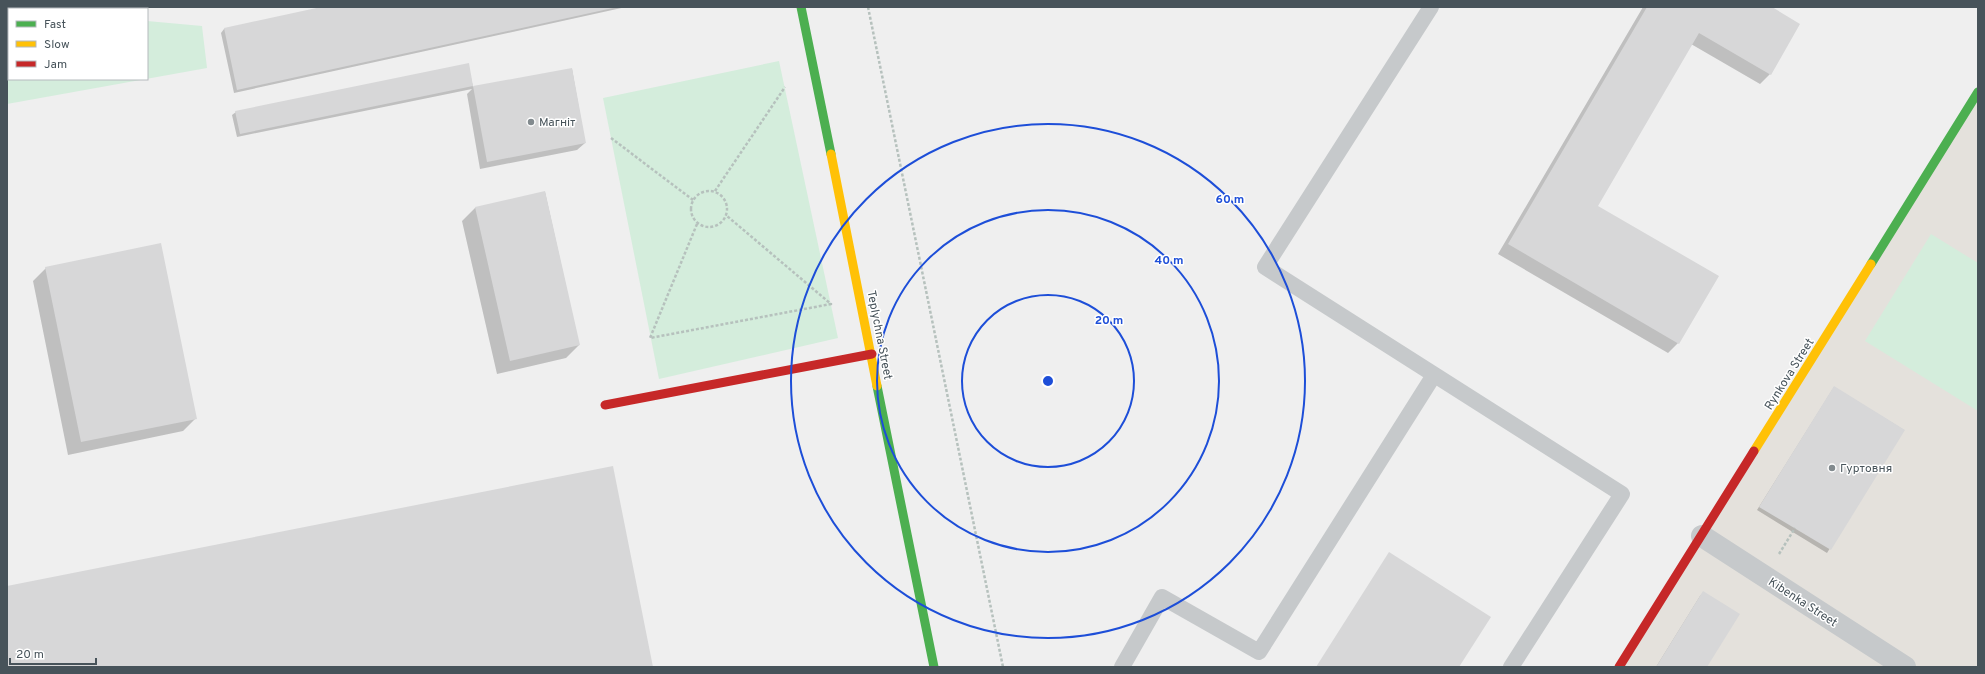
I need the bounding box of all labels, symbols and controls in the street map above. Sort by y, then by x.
legend [8,8,148,80]
text: Fast [44,17,66,33]
text: Slow [44,37,70,53]
text: Jam [44,57,67,73]
place label: Магніт [539,115,576,131]
marker: Магніт [526,117,536,127]
text: 60 m [1216,192,1244,208]
text: 40 m [1154,253,1184,269]
street label: Teplychna Street [863,289,896,381]
text: 20 m [1095,313,1123,329]
street label: Rynkova Street [1761,336,1818,413]
centre of rings [1041,374,1055,388]
place label: Гуртовня [1840,461,1892,477]
marker: Гуртовня [1827,463,1837,473]
street label: Kibenka Street [1765,574,1840,631]
scale bar [10,640,96,666]
text: 20 m [16,647,44,663]

